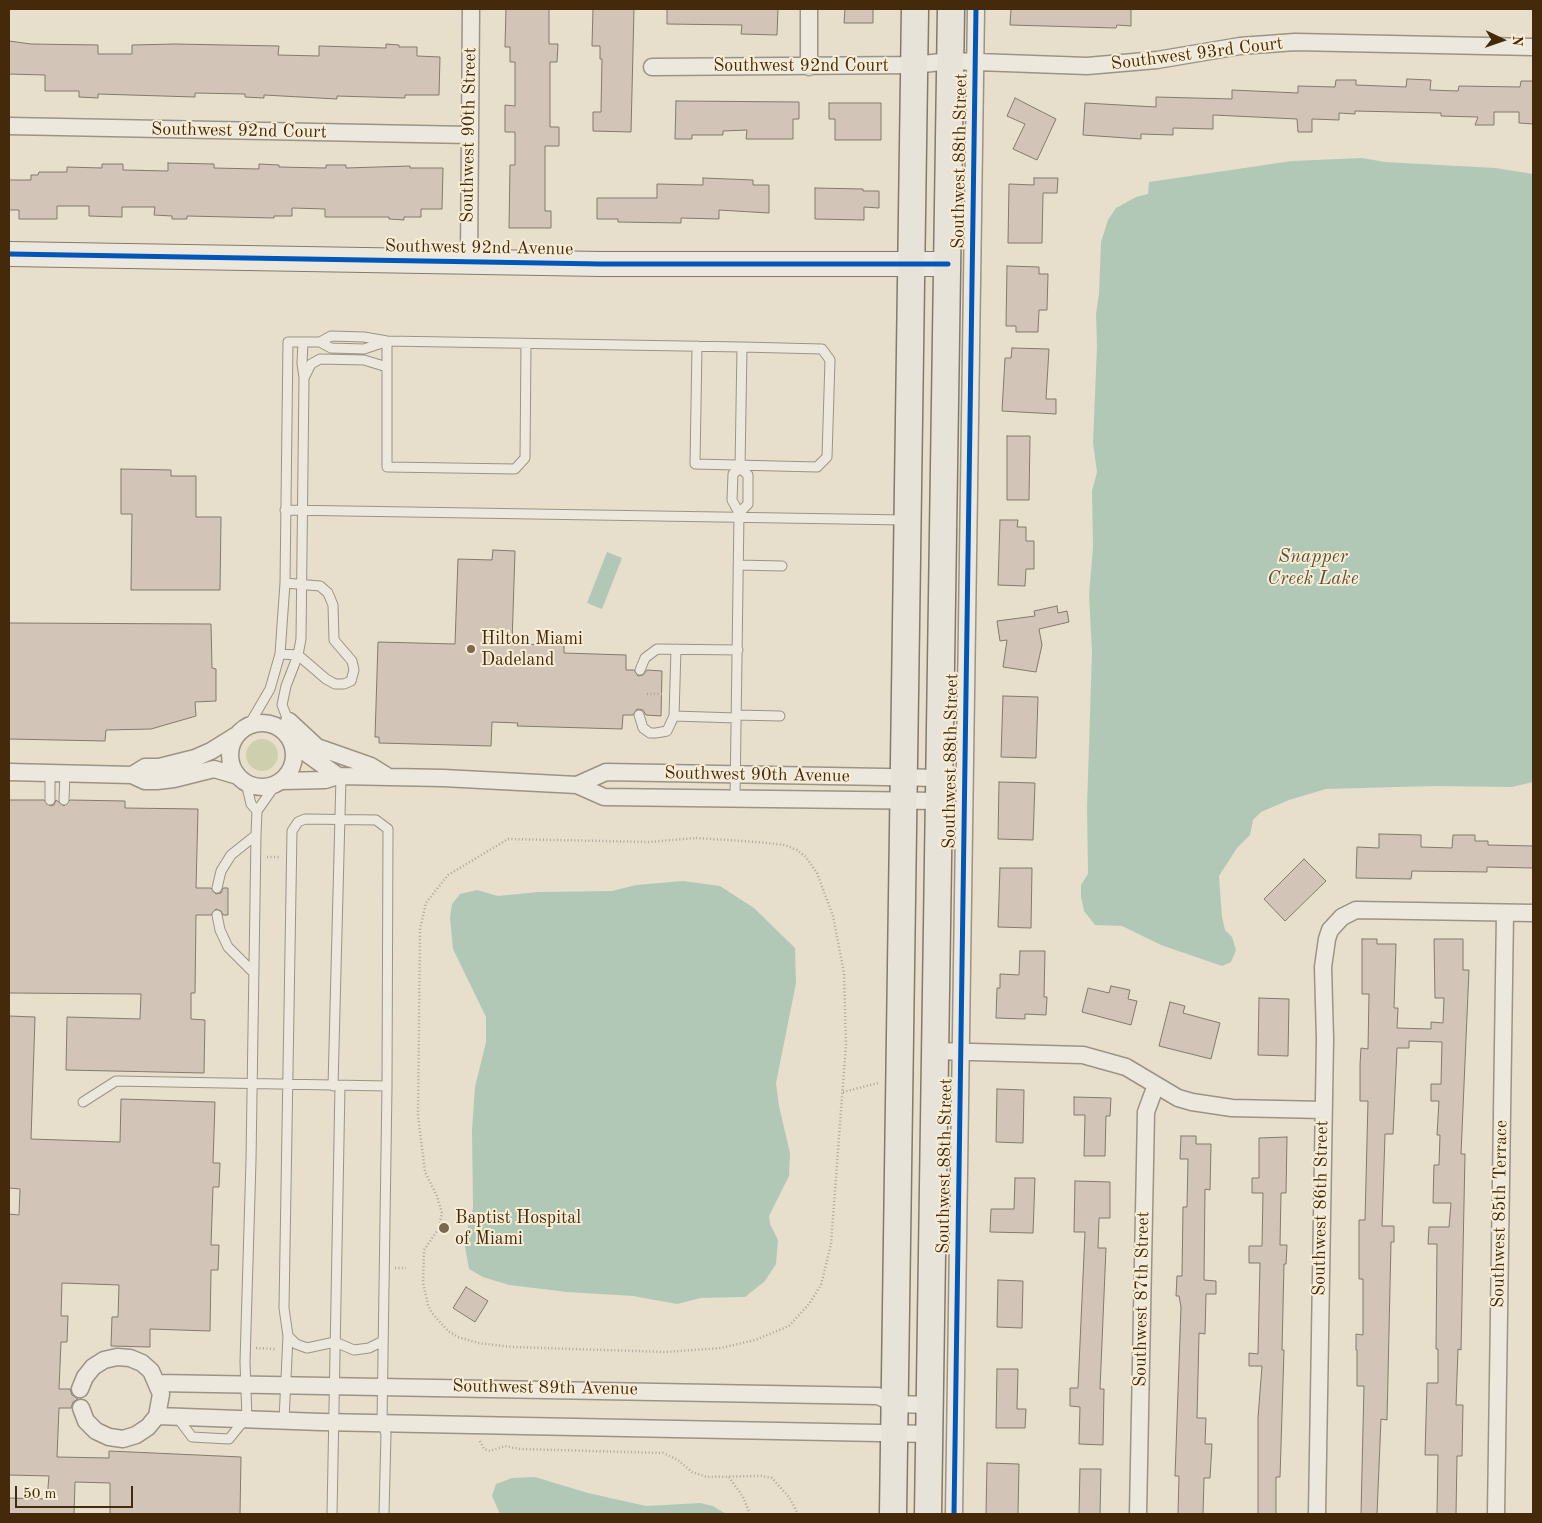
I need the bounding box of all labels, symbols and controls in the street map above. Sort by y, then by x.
north arrow [1477,15,1527,65]
street label: Southwest 93rd Court [1110,33,1284,75]
text: N [1510,35,1524,46]
street label: Southwest 90th Street [457,47,481,223]
street label: Southwest 92nd Court [713,55,889,77]
street label: Southwest 88th Street [948,73,972,249]
street label: Southwest 92nd Court [151,119,327,143]
street label: Southwest 92nd Avenue [385,236,573,260]
water label: Snapper Creek Lake [1267,546,1359,590]
place label: Hilton Miami Dadeland [481,628,583,670]
marker: Hilton Miami Dadeland [465,643,477,655]
street label: Southwest 88th Street [939,673,963,849]
street label: Southwest 90th Avenue [664,763,850,787]
street label: Southwest 88th Street [933,1078,957,1254]
street label: Southwest 86th Street [1309,1120,1333,1296]
street label: Southwest 85th Terrace [1488,1120,1512,1308]
place label: Baptist Hospital of Miami [455,1207,581,1250]
street label: Southwest 87th Street [1130,1211,1154,1387]
marker: Baptist Hospital of Miami [437,1221,451,1235]
street label: Southwest 89th Avenue [452,1376,638,1400]
scale bar [18,1476,135,1508]
text: 50 m [23,1487,57,1502]

